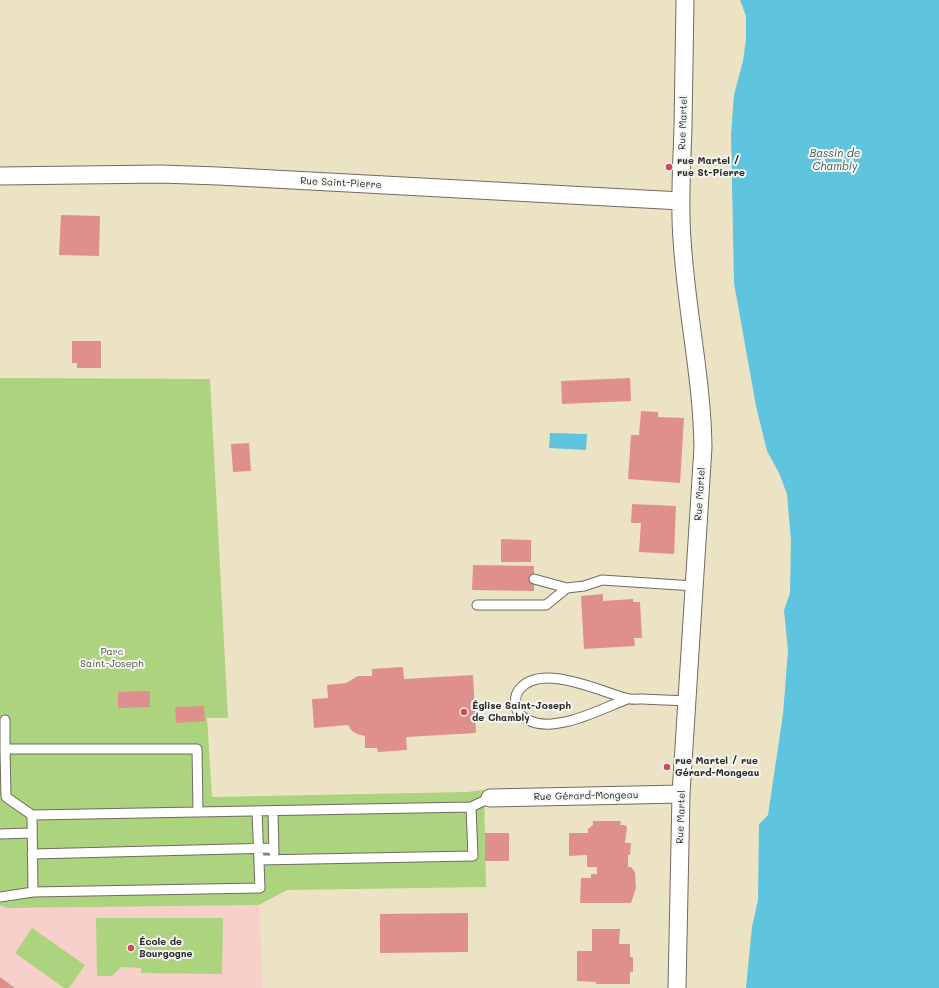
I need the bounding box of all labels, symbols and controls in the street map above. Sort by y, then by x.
street label: Rue Martel [676,96,690,150]
water label: Bassin de Chambly [809,147,861,173]
place label: rue Martel / rue St-Pierre [677,155,745,178]
marker: rue Martel / rue St-Pierre [664,162,674,172]
street label: Rue Saint-Pierre [300,175,382,191]
street label: Rue Martel [692,467,708,521]
park label: Parc Saint-Joseph [80,646,144,670]
place label: Église Saint-Joseph de Chambly [472,700,571,724]
marker: Église Saint-Joseph de Chambly [459,707,469,717]
place label: rue Martel / rue Gérard-Mongeau [675,755,759,778]
marker: rue Martel / rue Gérard-Mongeau [662,762,672,772]
street label: Rue Gérard-Mongeau [533,789,639,803]
street label: Rue Martel [674,790,688,844]
place label: École de Bourgogne [139,936,192,960]
marker: École de Bourgogne [126,943,136,953]

